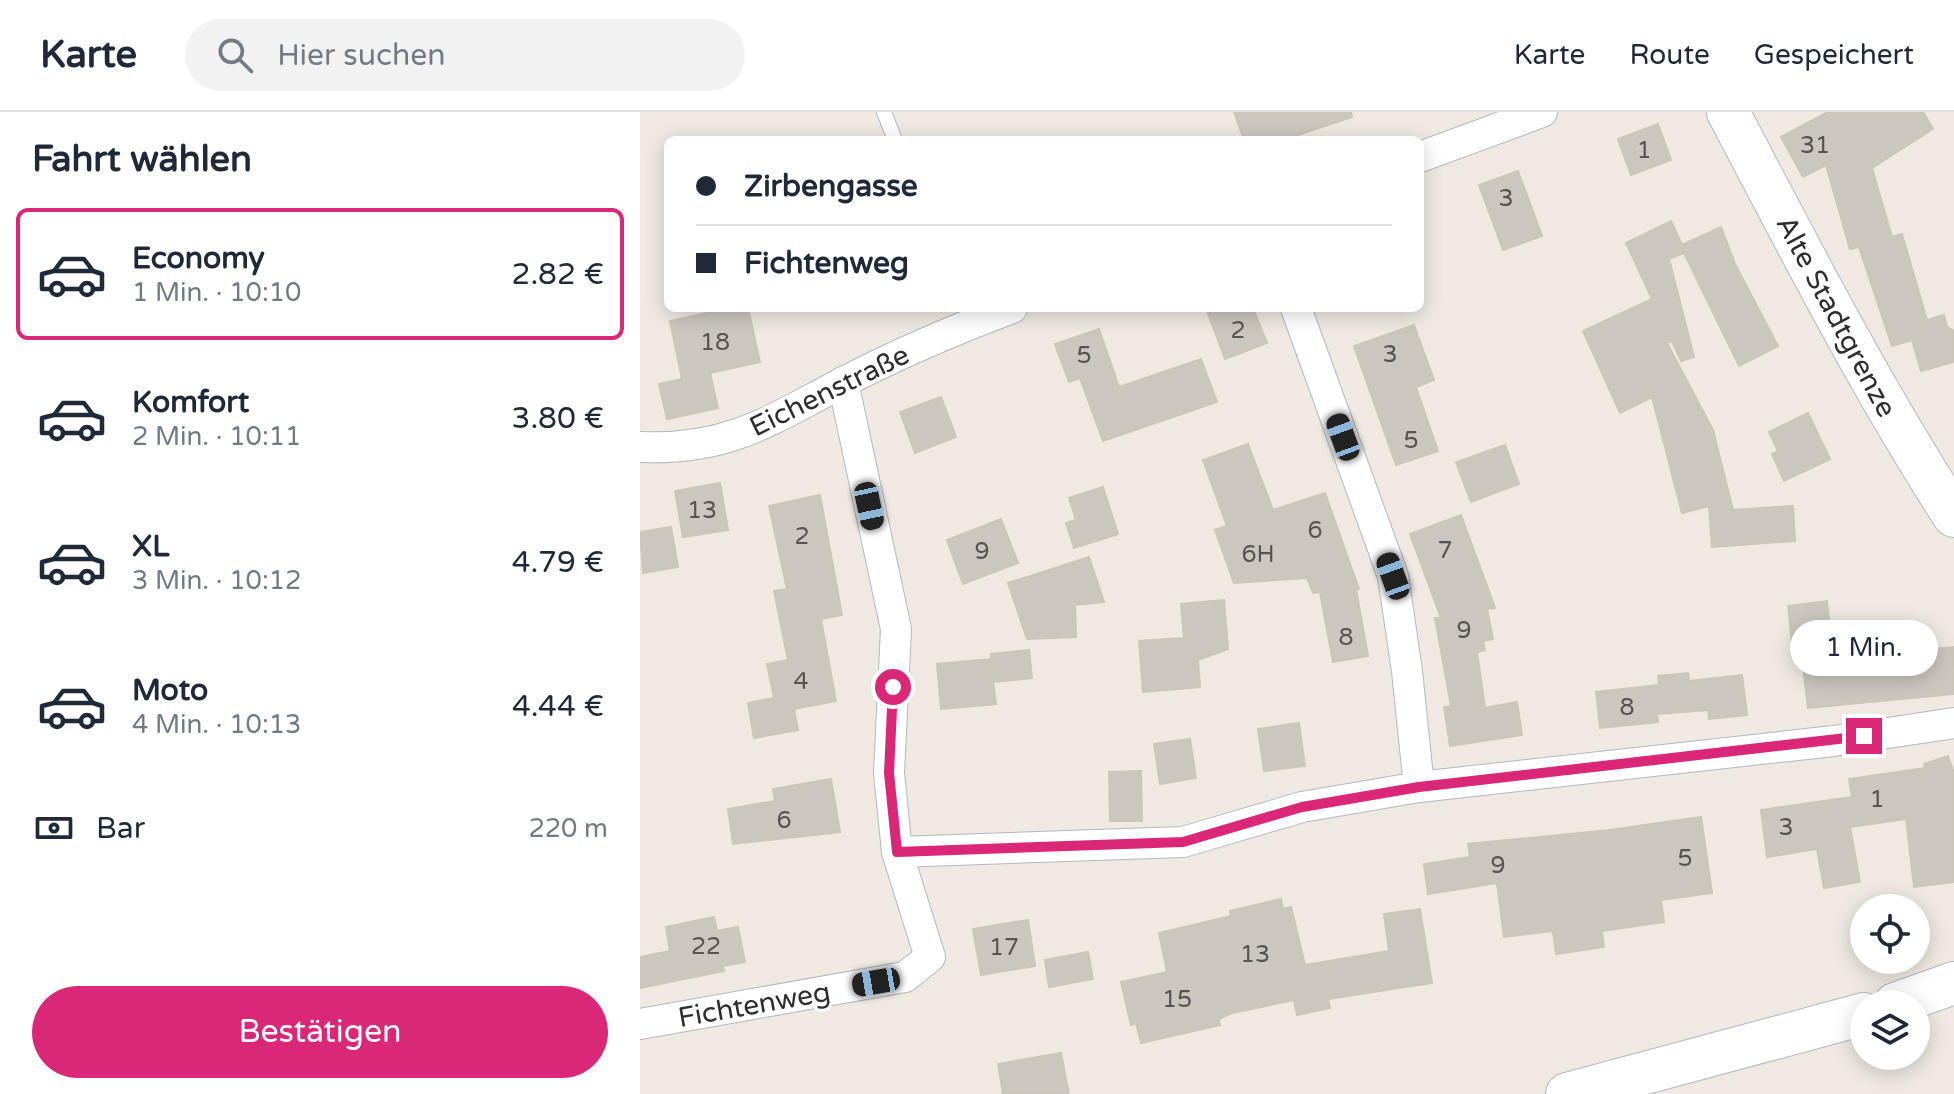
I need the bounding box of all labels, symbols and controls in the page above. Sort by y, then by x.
search box [185,19,745,91]
text: Karte [40,32,137,78]
icon: search [213,33,257,77]
text: Hier suchen [277,37,445,74]
text: Karte [1514,38,1585,72]
text: Route [1629,38,1710,72]
text: Gespeichert [1754,38,1914,72]
house number: 31 [1800,131,1830,160]
house number: 1 [1636,136,1652,165]
text: Fahrt wählen [32,138,252,181]
text: Zirbengasse [744,168,918,205]
house number: 3 [1498,184,1514,213]
street label: Alte Stadtgrenze [1769,210,1904,423]
icon: car [36,238,108,310]
text: Economy [132,240,265,277]
text: Fichtenweg [744,245,909,282]
text: 2.82 € [512,256,604,293]
text: 1 Min. · 10:10 [132,277,301,308]
house number: 2 [1230,316,1246,345]
house number: 18 [700,328,730,357]
street label: Eichenstraße [744,338,915,444]
house number: 3 [1382,340,1398,369]
house number: 5 [1076,341,1092,370]
icon: car [36,382,108,454]
text: Komfort [132,384,249,421]
text: 3.80 € [512,400,604,437]
car [1324,410,1362,464]
text: 2 Min. · 10:11 [132,421,301,452]
house number: 5 [1403,426,1419,455]
car [852,480,886,532]
house number: 13 [687,496,717,525]
house number: 6 [1307,516,1323,545]
house number: 2 [794,522,810,551]
icon: car [36,526,108,598]
text: XL [132,528,169,565]
house number: 7 [1437,536,1453,565]
house number: 9 [974,537,990,566]
house number: 6H [1241,540,1275,569]
text: 4.79 € [512,544,604,581]
car [1374,549,1412,603]
text: 3 Min. · 10:12 [132,565,301,596]
house number: 9 [1456,616,1472,645]
callout: 1 Min. [1790,620,1938,676]
house number: 8 [1338,623,1354,652]
text: 1 Min. [1825,632,1903,663]
house number: 4 [793,667,809,696]
route start [875,669,911,705]
icon: car [36,670,108,742]
text: Moto [132,672,208,709]
text: 4.44 € [512,688,604,725]
house number: 8 [1619,693,1635,722]
text: 4 Min. · 10:13 [132,709,301,740]
route end [1846,718,1882,754]
house number: 1 [1869,785,1885,814]
icon: cash [32,806,76,850]
house number: 6 [776,806,792,835]
text: Bar [96,810,145,847]
text: 220 m [528,813,608,844]
house number: 3 [1778,813,1794,842]
house number: 5 [1677,844,1693,873]
house number: 9 [1490,851,1506,880]
map controls [1850,894,1930,1070]
button: locate [1850,894,1930,974]
house number: 22 [691,932,721,961]
house number: 17 [989,933,1019,962]
house number: 13 [1240,940,1270,969]
car [850,966,902,998]
street label: Fichtenweg [675,975,833,1035]
house number: 15 [1162,985,1192,1014]
button: Bestätigen [32,986,608,1078]
button: layers [1850,990,1930,1070]

